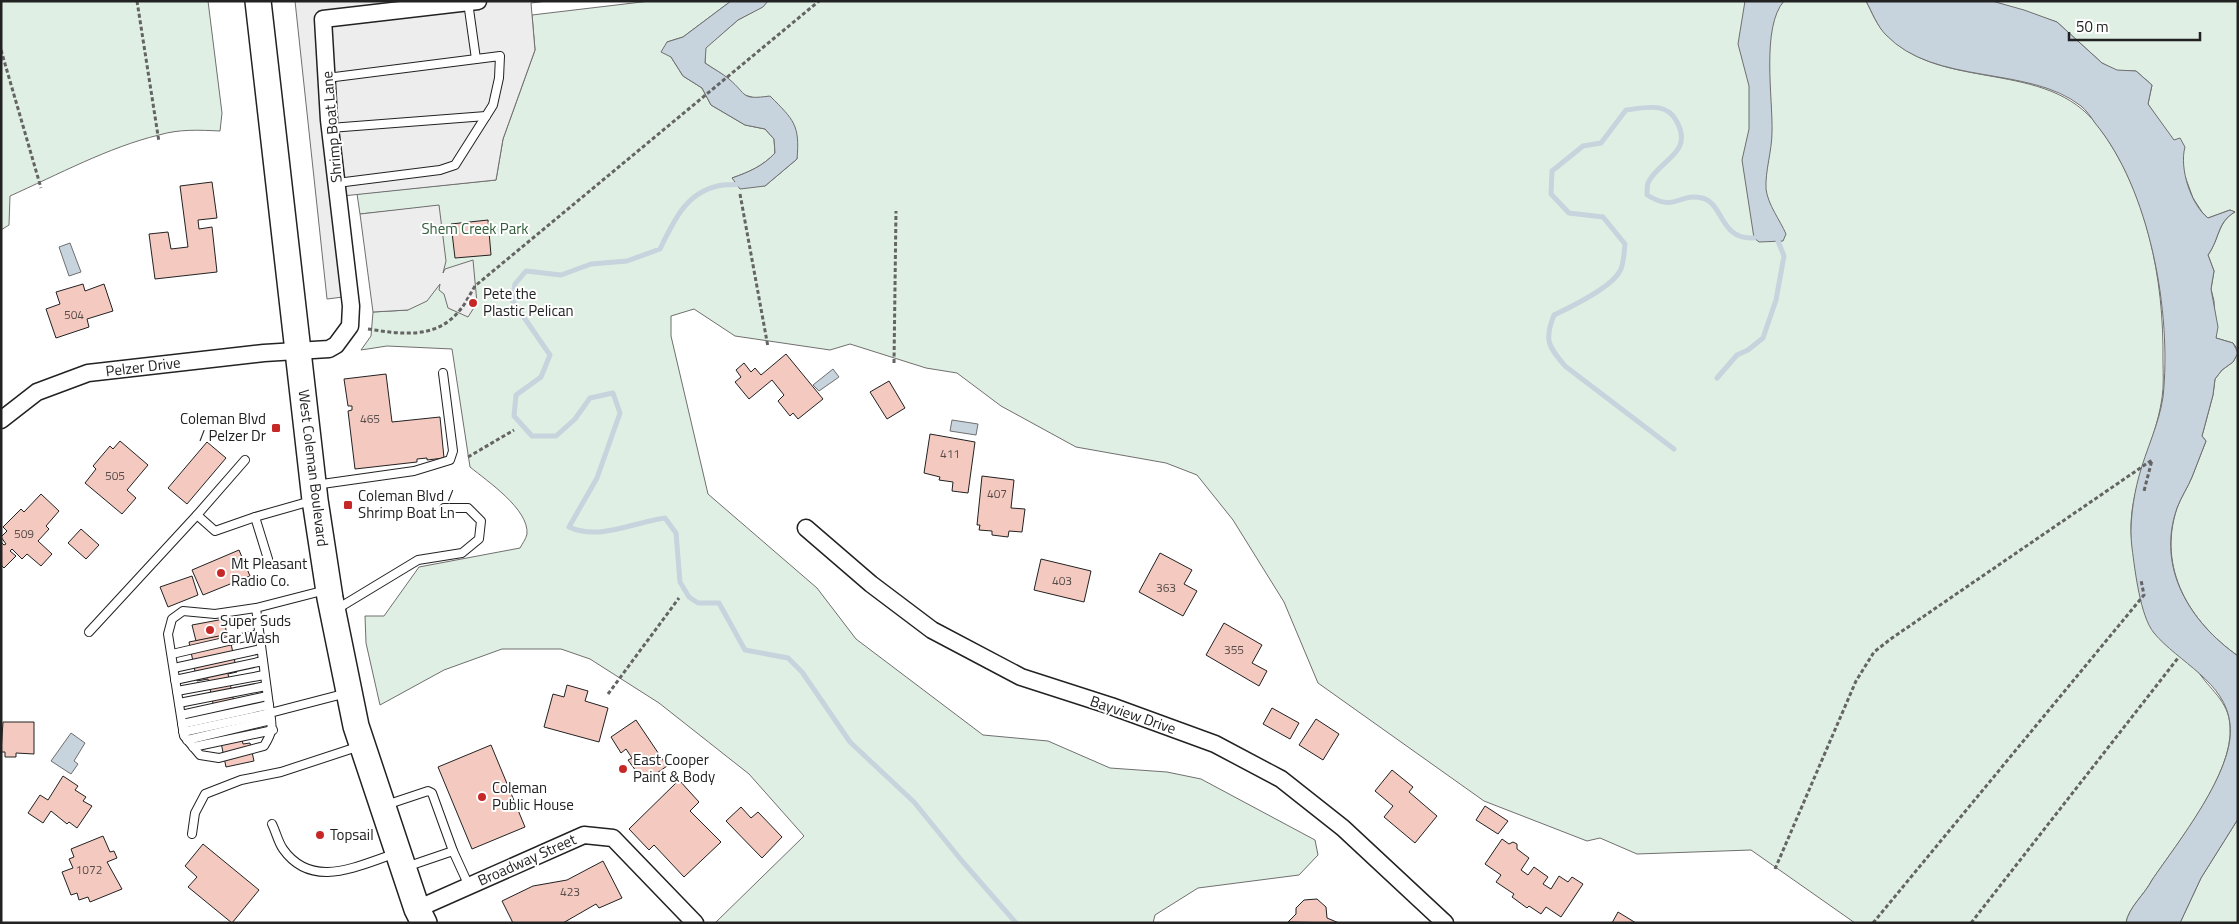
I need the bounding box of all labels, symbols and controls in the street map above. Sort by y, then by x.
scale bar [2069,10,2200,42]
text: 50 m [2076,15,2109,38]
street label: Shrimp Boat Lane [315,70,348,184]
park label: Shem Creek Park [421,217,529,240]
place label: Pete the Plastic Pelican [483,282,574,322]
marker: Pete the Plastic Pelican [467,297,479,309]
house number: 504 [64,305,84,324]
street label: Pelzer Drive [104,350,182,383]
street label: West Coleman Boulevard [292,388,335,548]
place label: Coleman Blvd / Pelzer Dr [180,407,266,447]
house number: 465 [360,409,380,428]
marker: Coleman Blvd / Pelzer Dr [270,422,282,434]
house number: 411 [940,444,960,463]
house number: 505 [105,466,125,485]
place label: Coleman Blvd / Shrimp Boat Ln [358,484,455,524]
house number: 407 [987,484,1007,503]
marker: Coleman Blvd / Shrimp Boat Ln [342,499,354,511]
house number: 509 [14,524,34,543]
place label: Mt Pleasant Radio Co. [231,552,308,592]
marker: Mt Pleasant Radio Co. [215,567,227,579]
house number: 403 [1052,571,1072,590]
house number: 363 [1156,578,1176,597]
place label: Super Suds Car Wash [220,609,291,649]
marker: Super Suds Car Wash [204,624,216,636]
house number: 355 [1224,640,1244,659]
street label: Bayview Drive [1087,689,1179,740]
place label: East Cooper Paint & Body [633,748,715,788]
marker: East Cooper Paint & Body [617,763,629,775]
place label: Coleman Public House [492,776,574,816]
marker: Coleman Public House [476,791,488,803]
place label: Topsail [330,823,374,846]
street label: Broadway Street [474,827,580,892]
marker: Topsail [314,829,326,841]
house number: 1072 [76,860,102,879]
house number: 423 [560,882,580,901]

